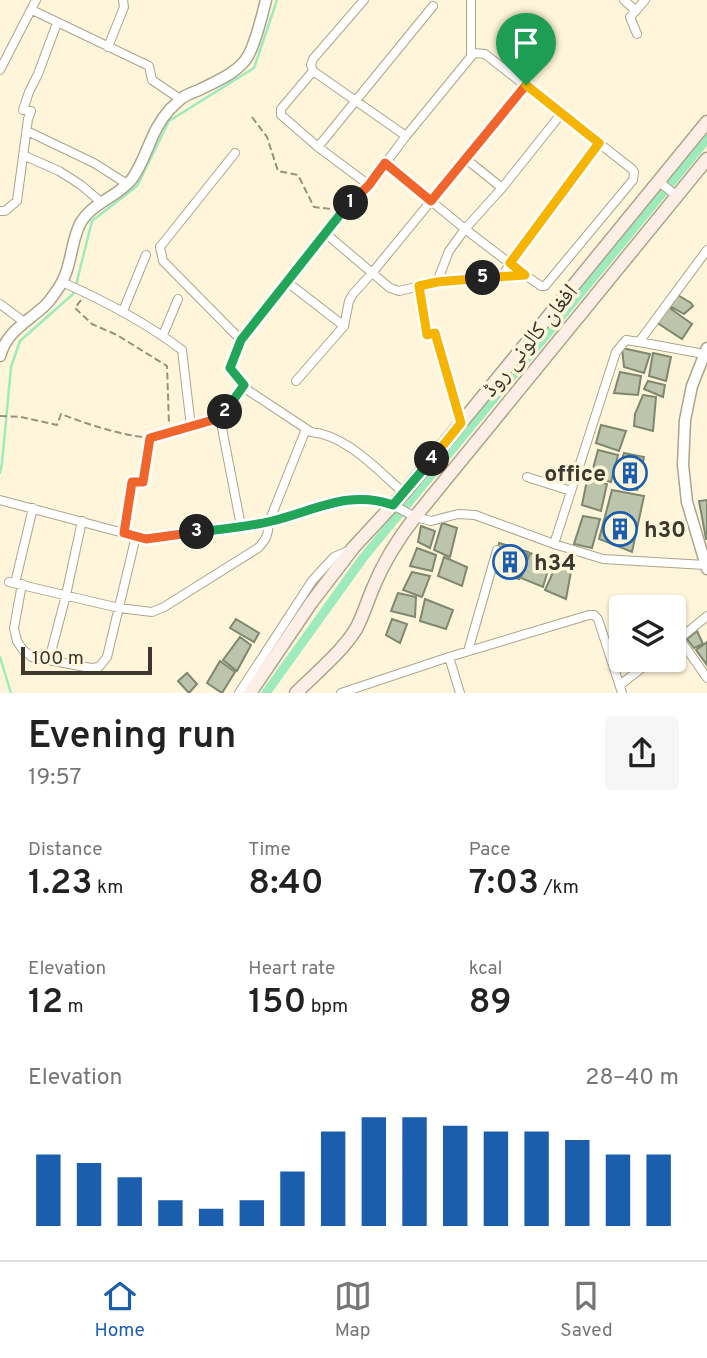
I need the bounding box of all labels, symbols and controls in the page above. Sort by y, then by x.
pin [496,13,556,85]
icon: arrive [507,24,545,62]
pin: 1 [334,186,368,220]
text: 1 [347,190,354,214]
pin: 5 [466,260,500,296]
text: 5 [477,265,488,289]
street label: افغان کالونی روڈ [477,279,585,404]
pin: 2 [208,394,243,430]
text: 2 [219,399,230,423]
pin: 4 [414,442,450,476]
text: 4 [425,446,438,470]
building icon: office [611,454,649,492]
place label: office [544,461,606,490]
building icon: h30 [601,510,639,548]
pin: 3 [180,514,214,550]
place label: h30 [644,517,686,546]
text: 3 [191,519,202,543]
building icon: h34 [491,543,529,581]
place label: h34 [534,550,576,579]
map controls [609,595,686,672]
button: layers [609,595,686,672]
scale bar [21,644,152,676]
text: 100 m [32,647,84,671]
text: Evening run [28,713,236,762]
button: share [605,716,679,790]
text: 19:57 [28,764,82,793]
text: Distance [28,838,103,862]
text: Time [248,838,291,862]
text: Pace [469,838,510,862]
text: 1.23 [28,862,92,906]
text: 8:40 [248,862,324,906]
text: 7:03 [469,862,539,906]
text: km [92,876,123,900]
text: /km [539,876,579,900]
text: Elevation [28,957,106,981]
text: Heart rate [248,957,335,981]
text: kcal [469,957,502,981]
text: 12 [28,981,63,1025]
text: 150 [248,981,306,1025]
text: 89 [469,981,512,1025]
text: m [63,995,84,1019]
text: bpm [306,995,348,1019]
text: Elevation [28,1064,123,1093]
text: 28–40 m [585,1064,679,1093]
tab: Home [94,1277,145,1343]
tab: Map [334,1277,372,1343]
tab: Saved [560,1277,613,1343]

